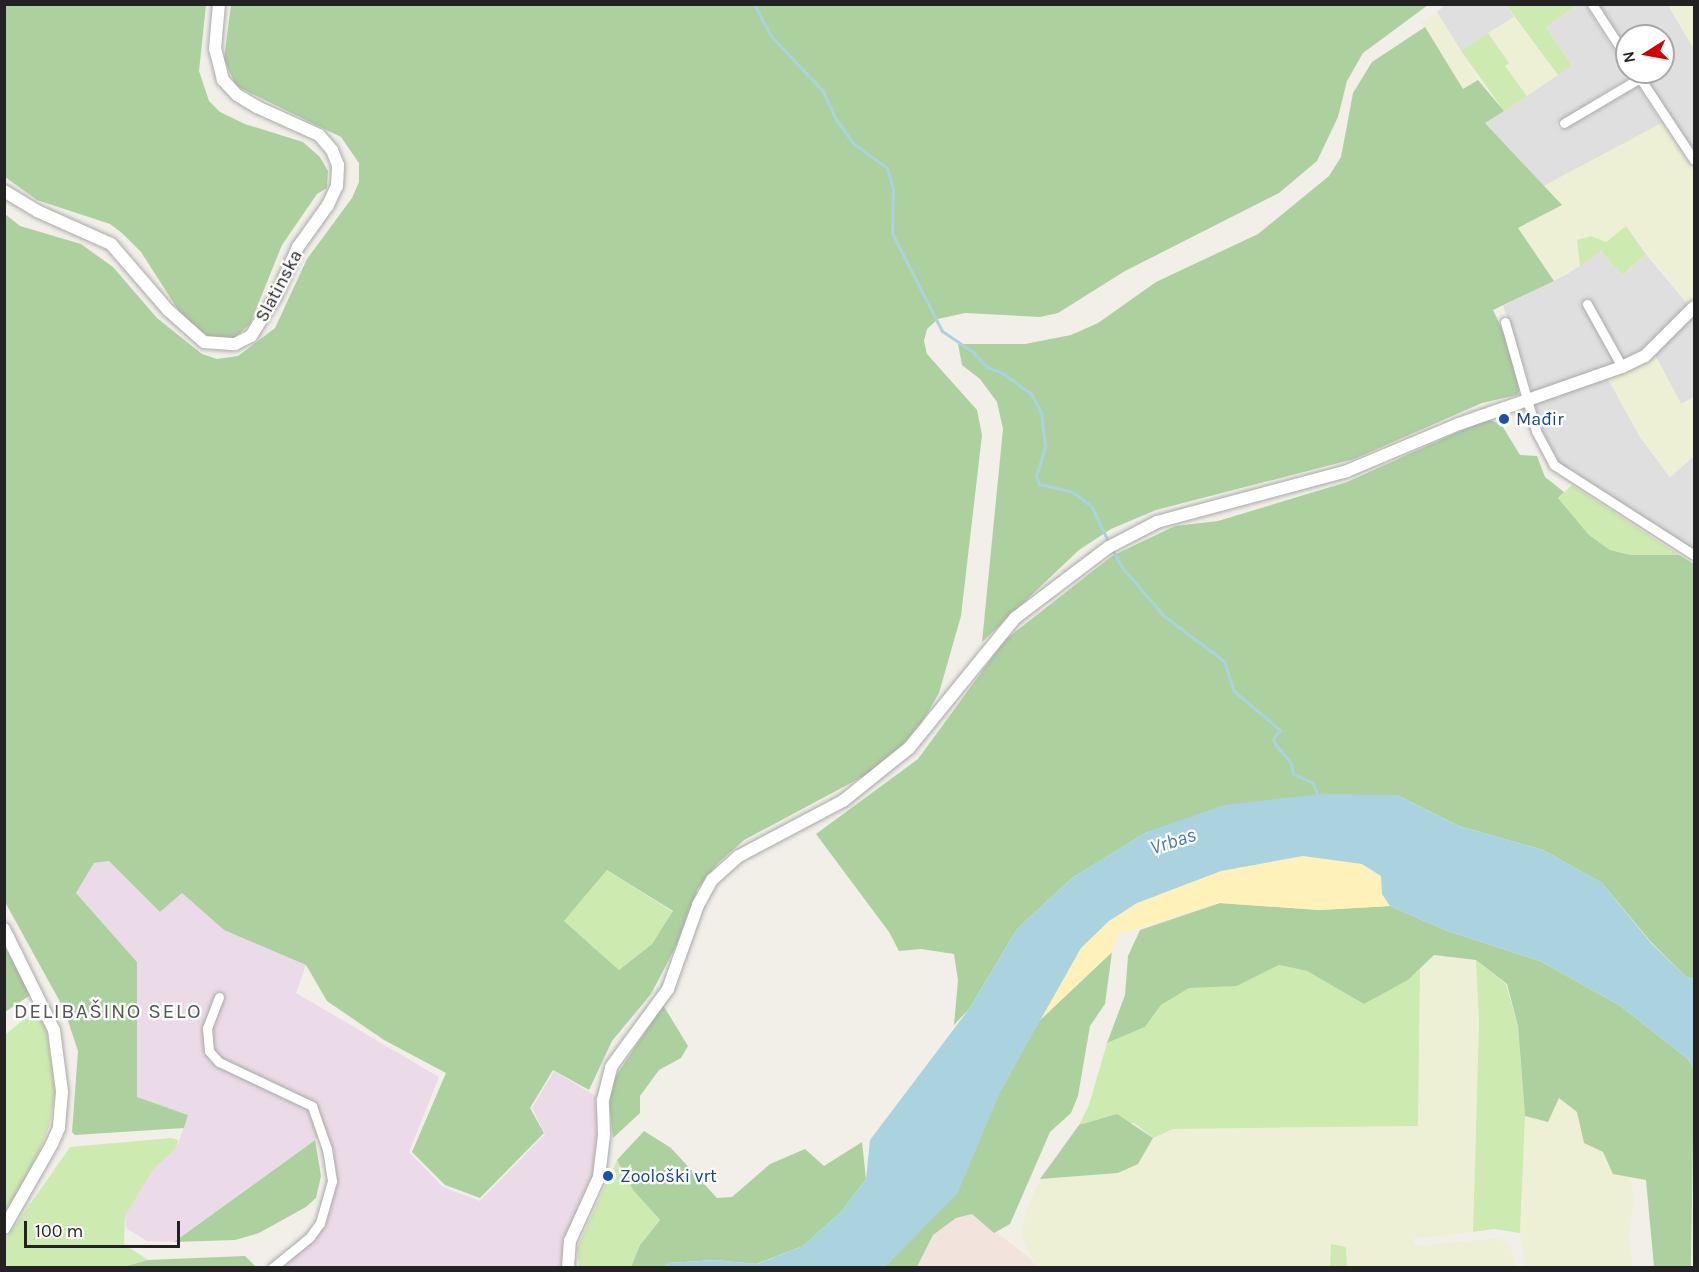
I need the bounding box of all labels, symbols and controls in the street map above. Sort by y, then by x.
north arrow [1615,24,1675,84]
text: N [1618,50,1639,65]
street label: Slatinska [251,246,307,326]
place label: Mađir [1516,408,1564,430]
marker: Mađir [1497,412,1511,426]
water label: Vrbas [1147,822,1199,860]
district label: DELIBAŠINO SELO [14,998,202,1024]
place label: Zoološki vrt [620,1165,717,1187]
marker: Zoološki vrt [601,1169,615,1183]
scale bar [27,1209,183,1247]
text: 100 m [35,1220,83,1242]

